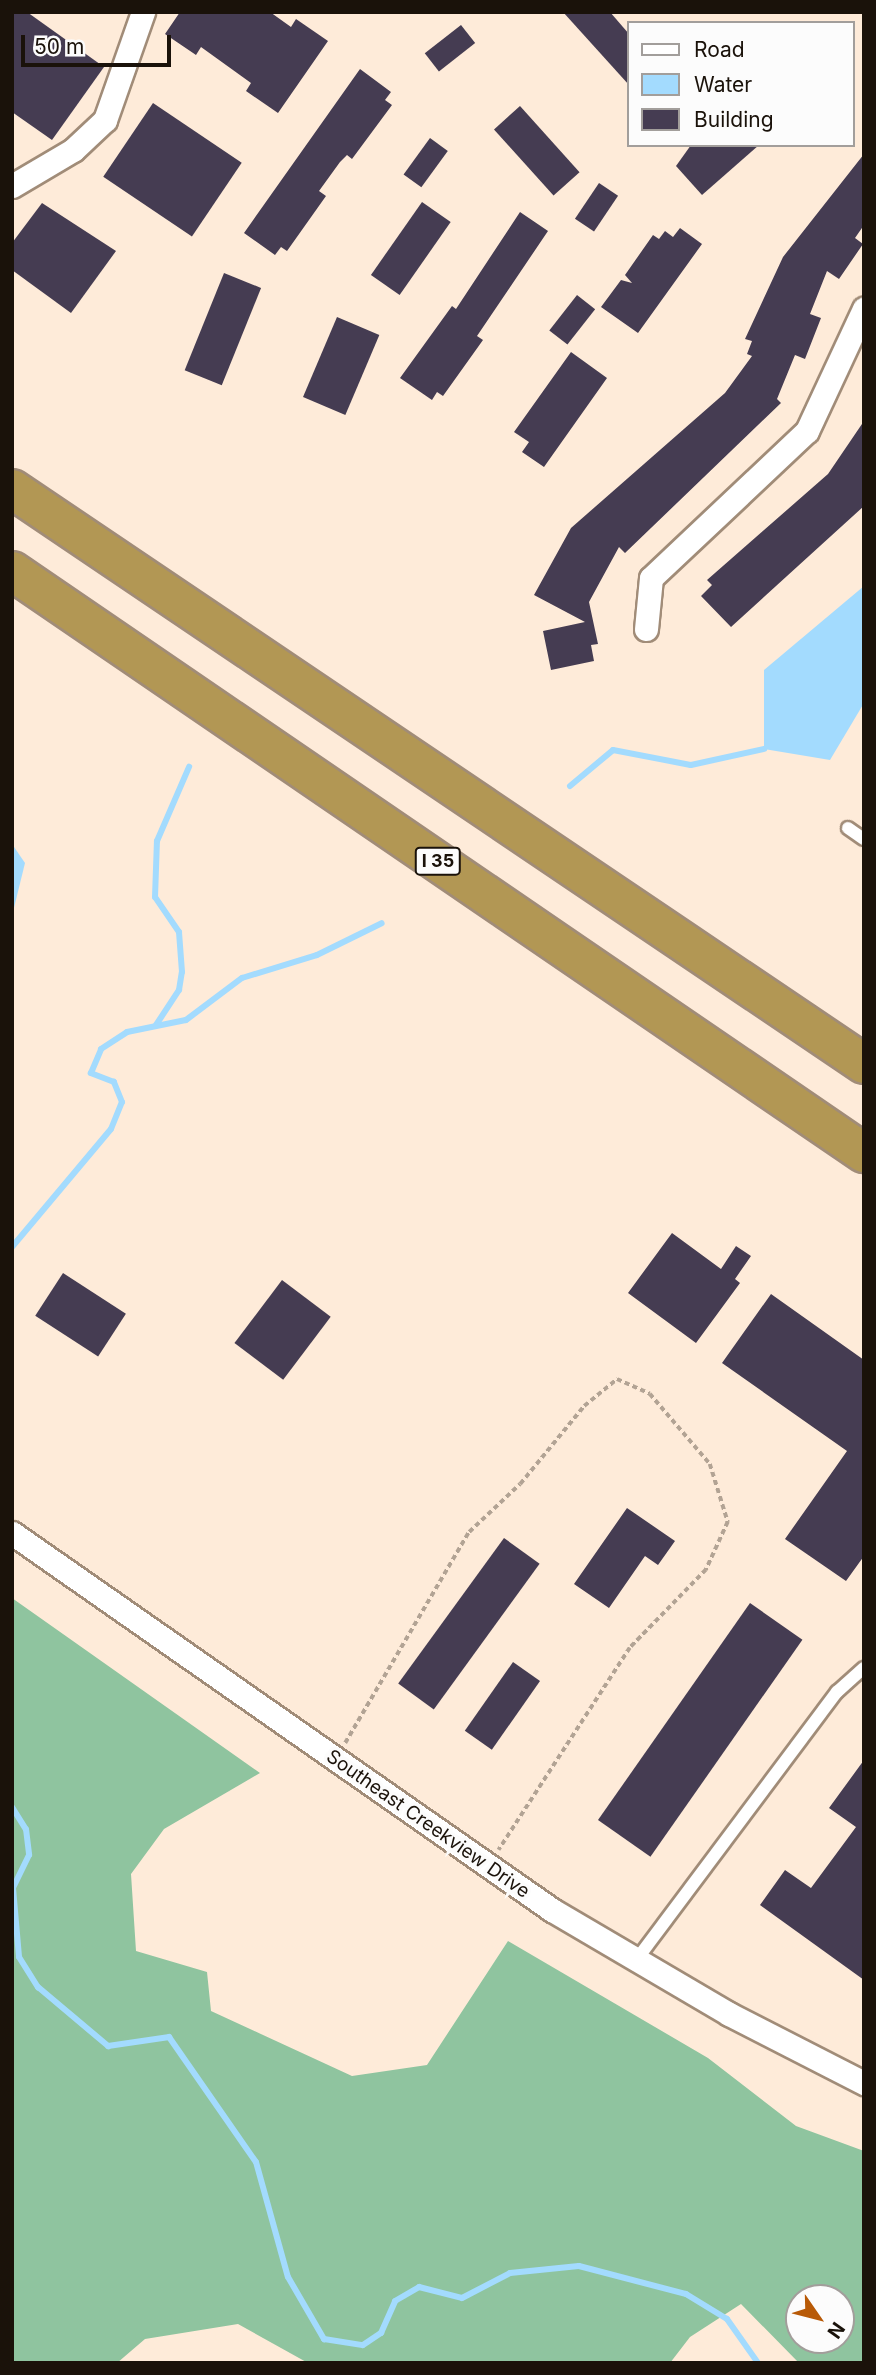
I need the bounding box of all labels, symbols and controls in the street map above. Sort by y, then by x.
scale bar [24,21,175,65]
legend [628,21,855,147]
text: 50 m [34,34,84,59]
text: Road [694,37,745,62]
text: Water [694,72,752,97]
text: Building [694,107,774,132]
road number: I 35 [414,846,462,876]
street label: Southeast Creekview Drive [322,1745,534,1903]
north arrow [785,2284,855,2354]
text: N [822,2318,850,2343]

